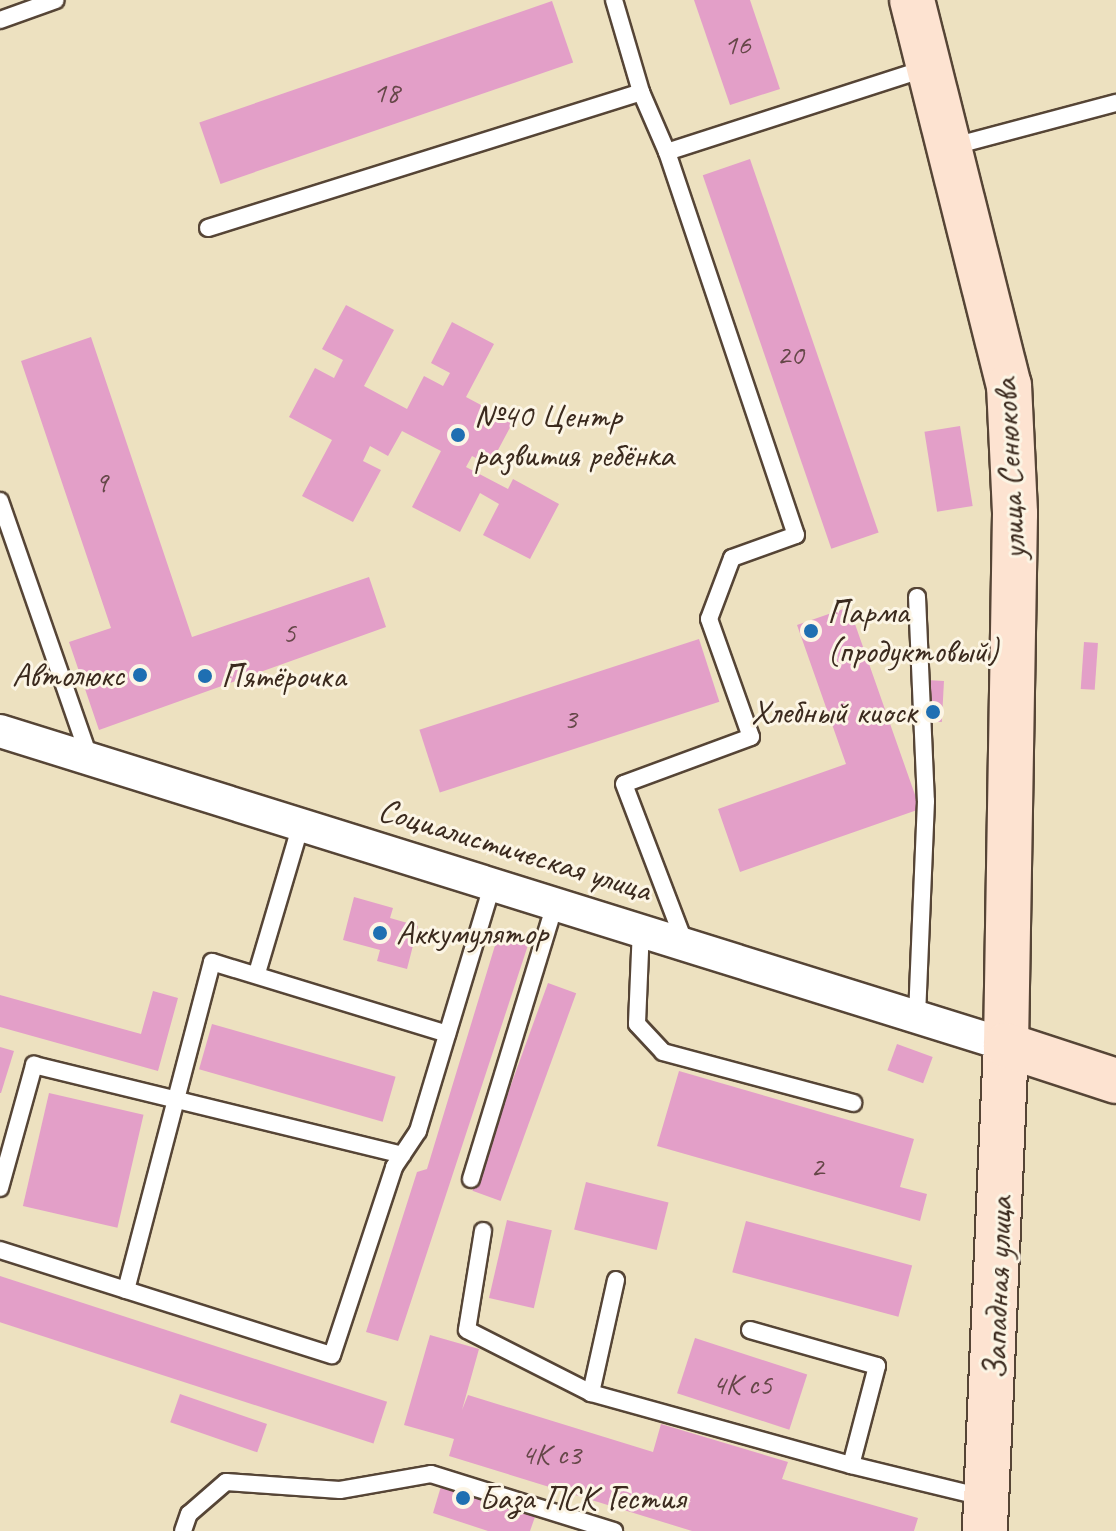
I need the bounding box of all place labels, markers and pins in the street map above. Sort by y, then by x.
place label: №40 Центр развития ребёнка [474,395,673,474]
marker: №40 Центр развития ребёнка [449,426,467,444]
place label: Парма (продуктовый) [827,591,998,670]
marker: Парма (продуктовый) [802,622,820,640]
place label: Автолюкс [12,655,124,695]
place label: Пятёрочка [221,656,346,696]
marker: Автолюкс [131,666,149,684]
marker: Пятёрочка [196,667,214,685]
place label: Хлебный киоск [751,692,917,732]
marker: Хлебный киоск [924,703,942,721]
place label: Аккумулятор [396,913,548,953]
marker: Аккумулятор [371,924,389,942]
place label: База ПСК Гестия [479,1478,686,1518]
marker: База ПСК Гестия [454,1489,472,1507]

